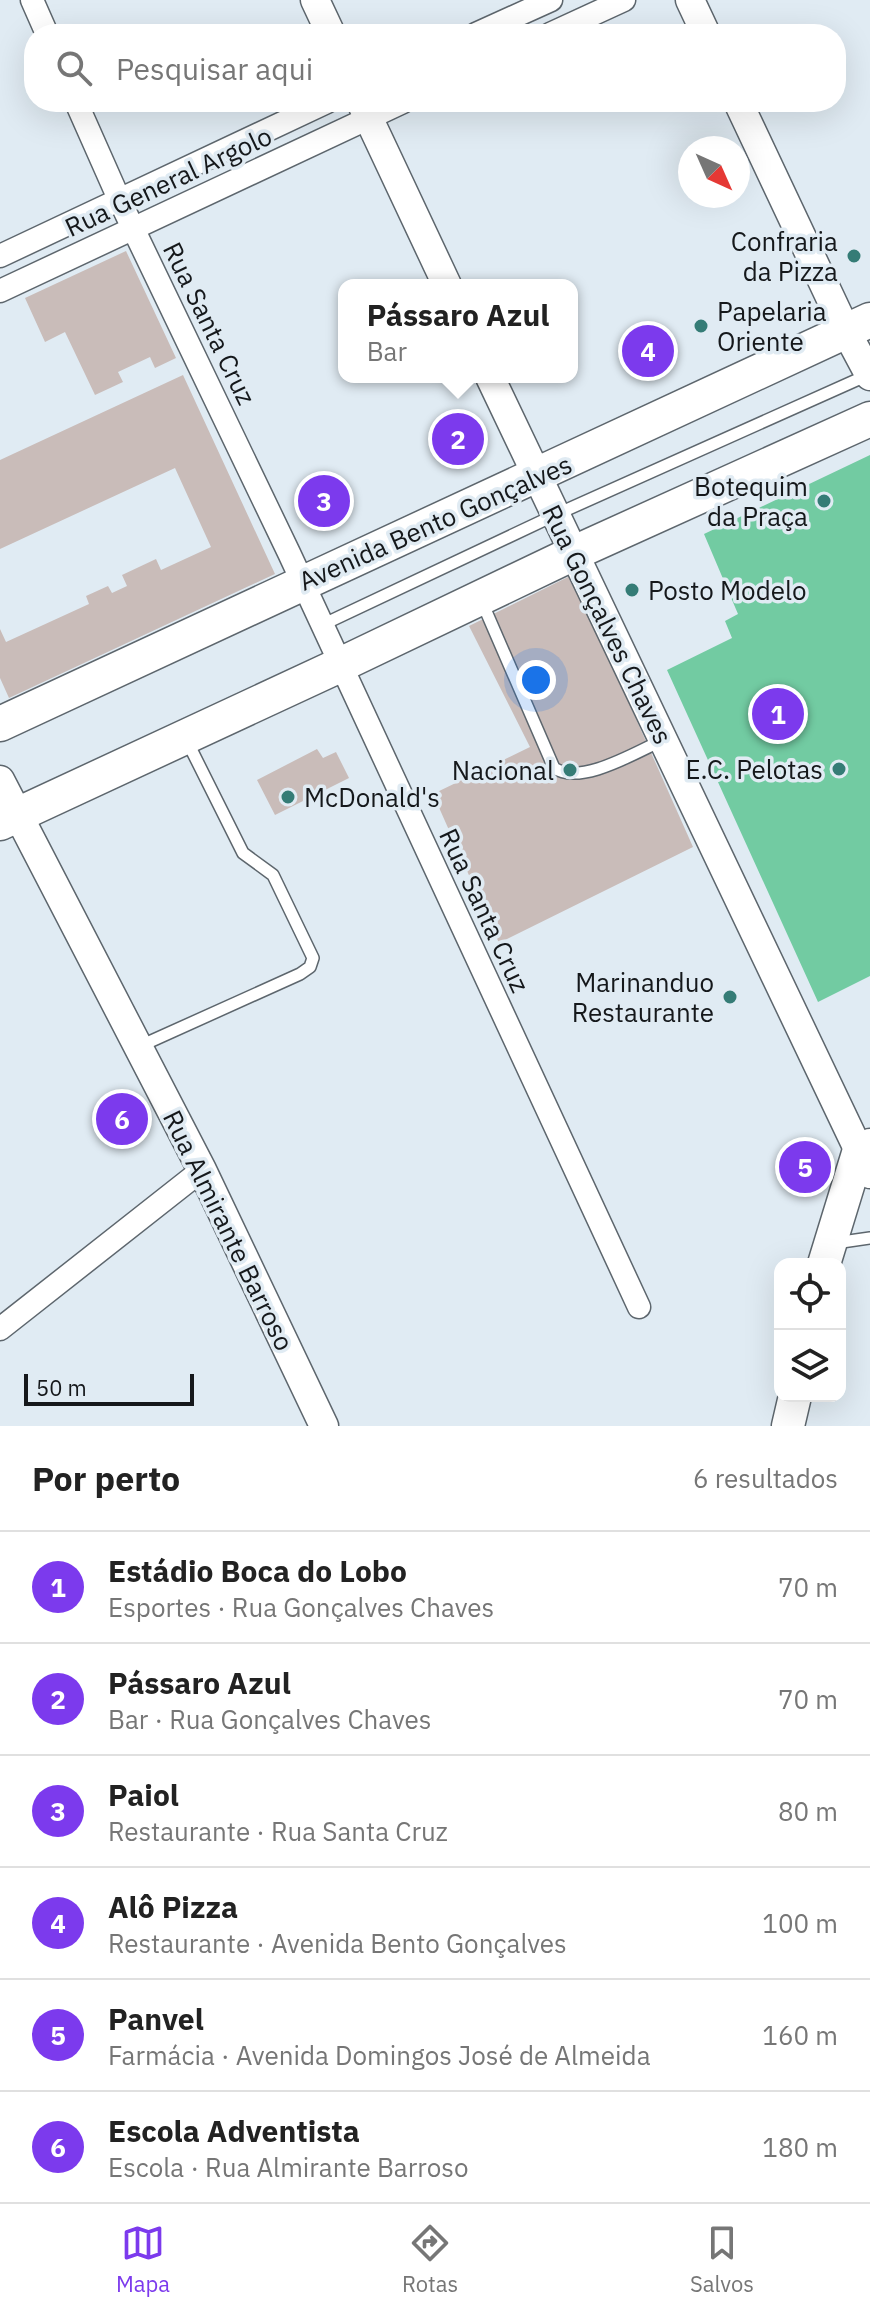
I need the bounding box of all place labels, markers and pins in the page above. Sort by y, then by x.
place label: Confraria da Pizza [731,224,838,288]
marker: Confraria da Pizza [845,247,863,265]
place label: Papelaria Oriente [717,294,827,358]
marker: Papelaria Oriente [692,317,710,335]
pin: 4 [622,321,674,381]
pin: 2 [432,409,484,469]
place label: Botequim da Praça [694,469,808,533]
pin: 3 [298,471,350,531]
marker: Botequim da Praça [815,492,833,510]
place label: Posto Modelo [648,573,807,607]
marker: Posto Modelo [623,581,641,599]
pin: 1 [752,684,804,744]
place label: E.C. Pelotas [685,752,823,786]
place label: Nacional [452,753,554,787]
marker: E.C. Pelotas [830,760,848,778]
marker: Nacional [561,761,579,779]
place label: McDonald's [304,780,440,814]
marker: McDonald's [279,788,297,806]
place label: Marinanduo Restaurante [572,965,714,1029]
marker: Marinanduo Restaurante [721,988,739,1006]
pin: 6 [96,1089,148,1149]
pin: 5 [779,1137,831,1197]

